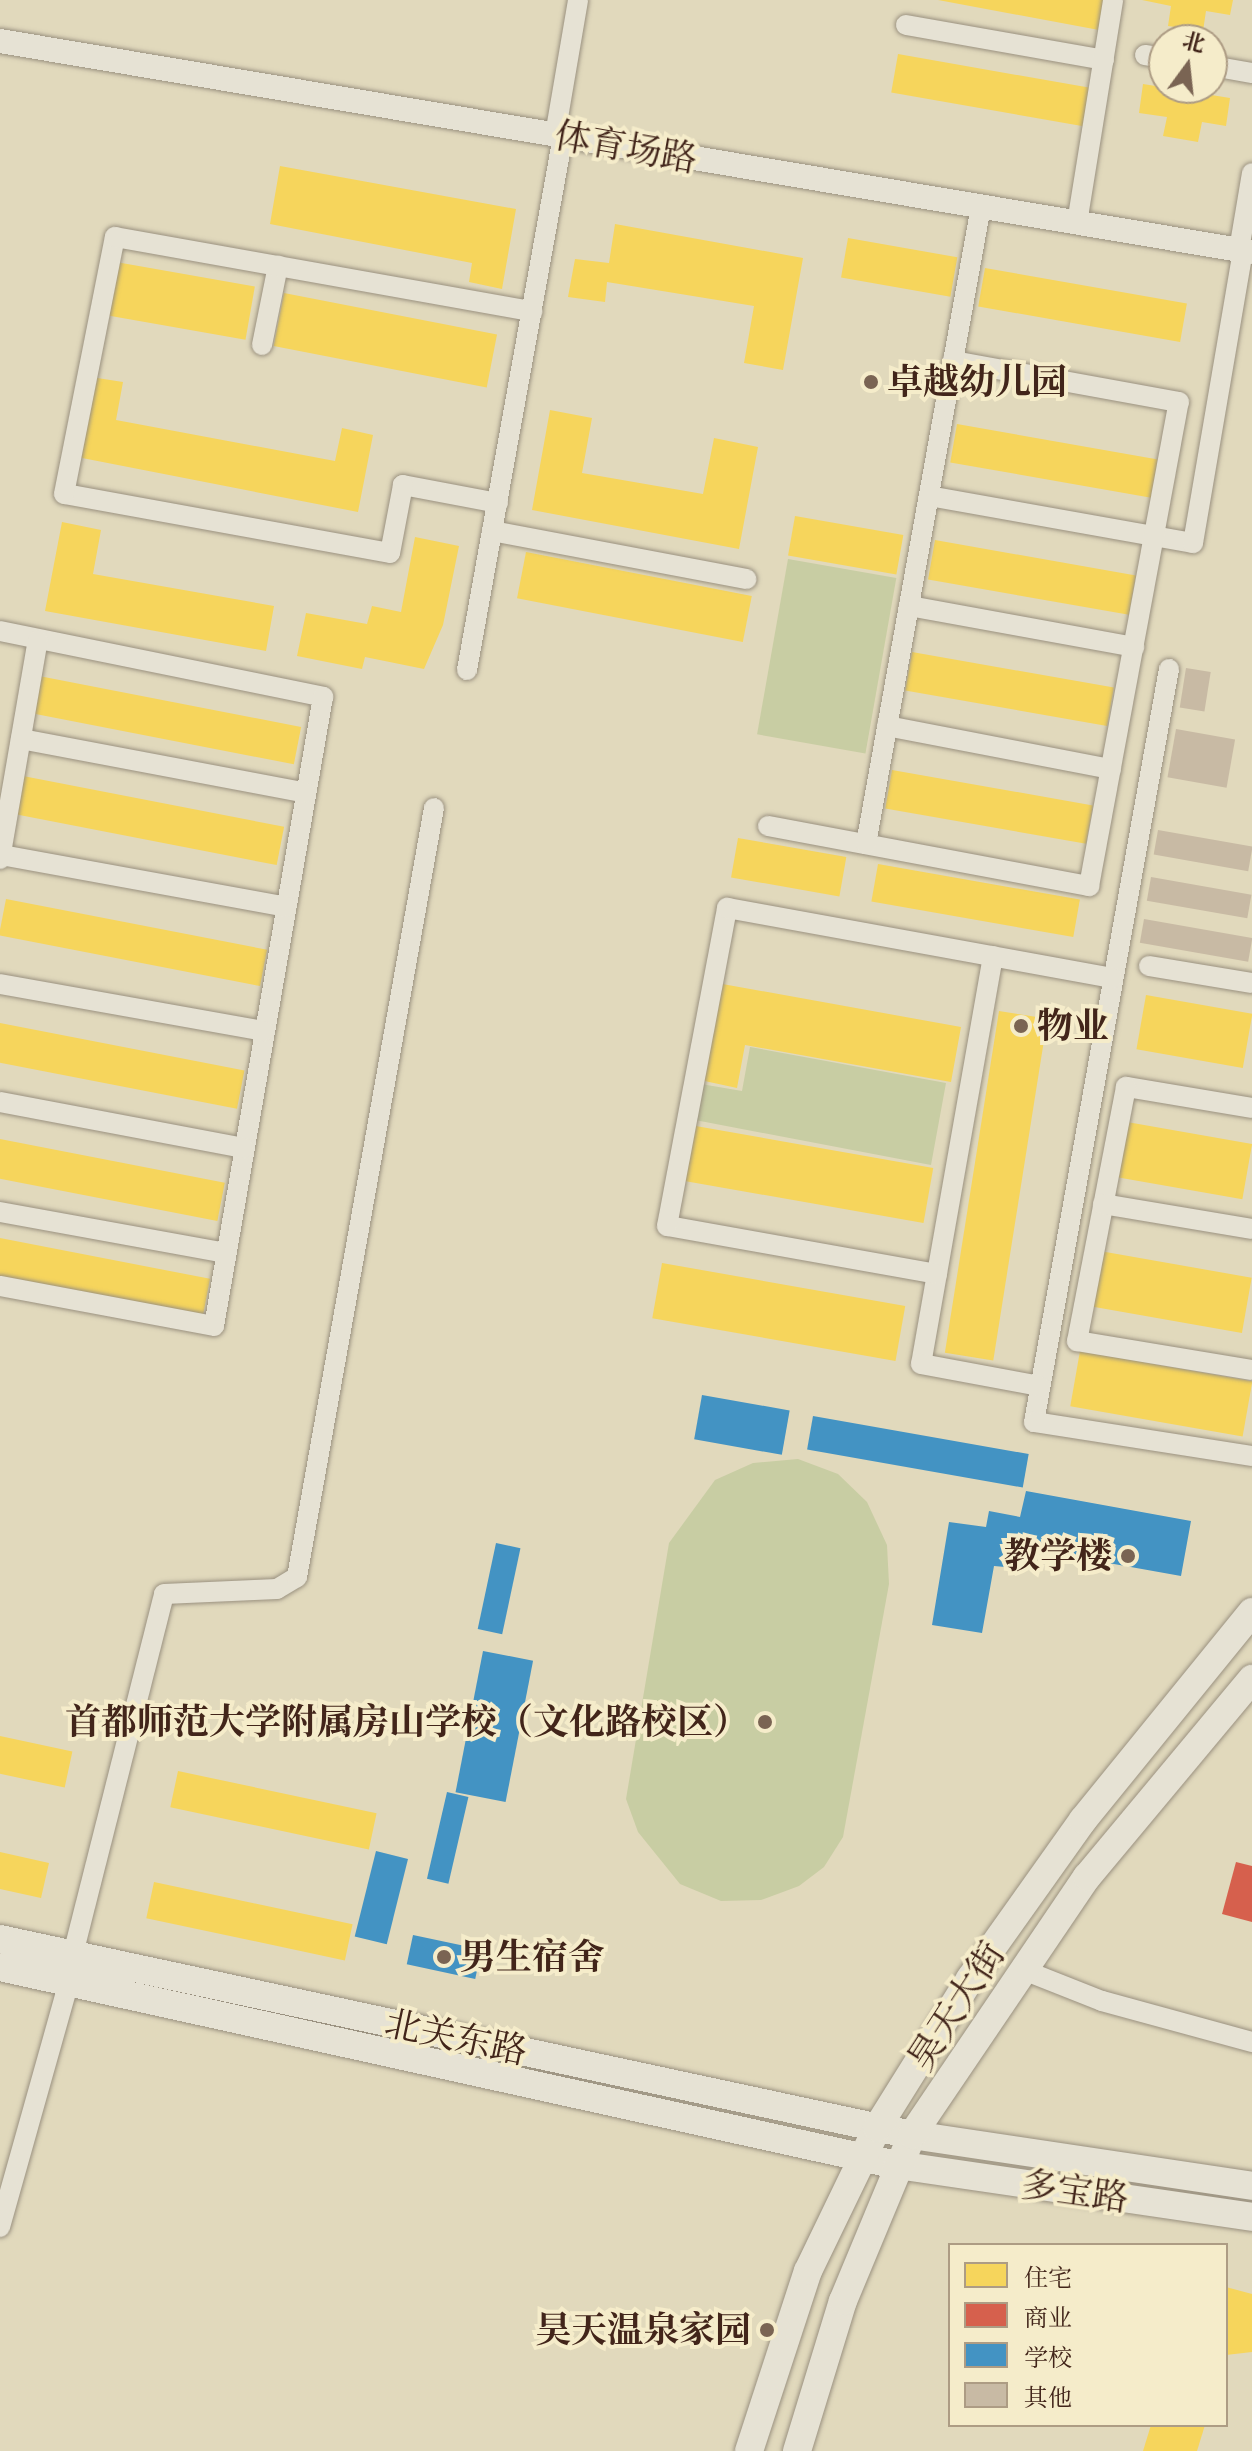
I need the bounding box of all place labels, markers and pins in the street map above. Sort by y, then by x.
place label: 卓越幼儿园 [887,360,1067,404]
marker: 卓越幼儿园 [862,373,880,391]
place label: 物业 [1037,1004,1109,1048]
marker: 物业 [1012,1017,1030,1035]
place label: 教学楼 [1004,1534,1112,1578]
marker: 教学楼 [1119,1547,1137,1565]
place label: 首都师范大学附属房山学校（文化路校区） [65,1700,749,1744]
marker: 首都师范大学附属房山学校（文化路校区） [756,1713,774,1731]
place label: 男生宿舍 [460,1935,604,1979]
marker: 男生宿舍 [435,1948,453,1966]
place label: 昊天温泉家园 [535,2308,751,2352]
marker: 昊天温泉家园 [758,2321,776,2339]

